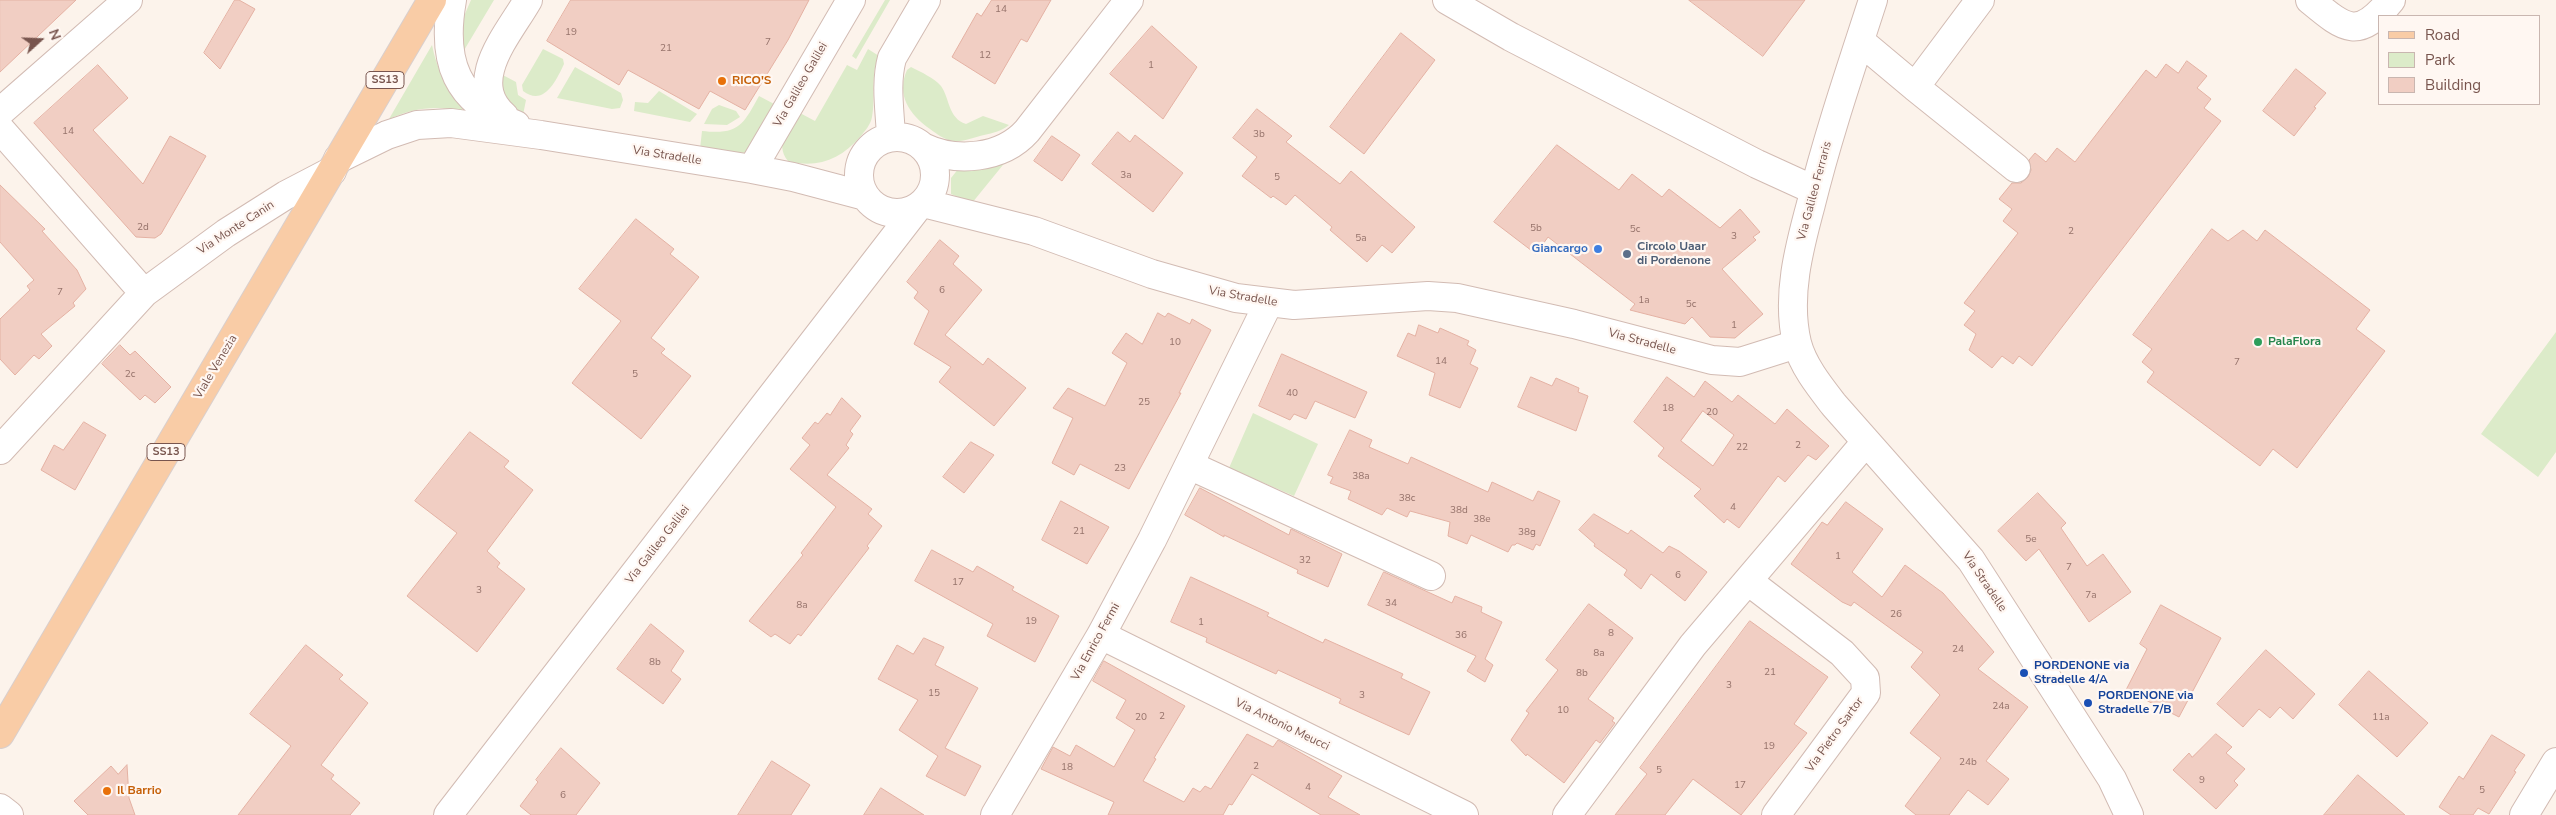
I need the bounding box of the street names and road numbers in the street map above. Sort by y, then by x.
street label: Via Galileo Galilei [771,40,831,130]
road number: SS13 [366,72,404,88]
street label: Via Galileo Ferraris [1795,140,1835,242]
street label: Via Stradelle [632,143,702,169]
street label: Via Monte Canin [195,198,277,258]
street label: Via Stradelle [1208,284,1278,310]
street label: Via Stradelle [1607,326,1677,358]
street label: Viale Venezia [191,332,241,402]
road number: SS13 [147,444,185,461]
street label: Via Galileo Galilei [623,503,693,587]
street label: Via Stradelle [1959,549,2009,615]
street label: Via Enrico Fermi [1069,601,1123,683]
street label: Via Pietro Sartor [1803,695,1867,775]
street label: Via Antonio Meucci [1232,696,1332,754]

